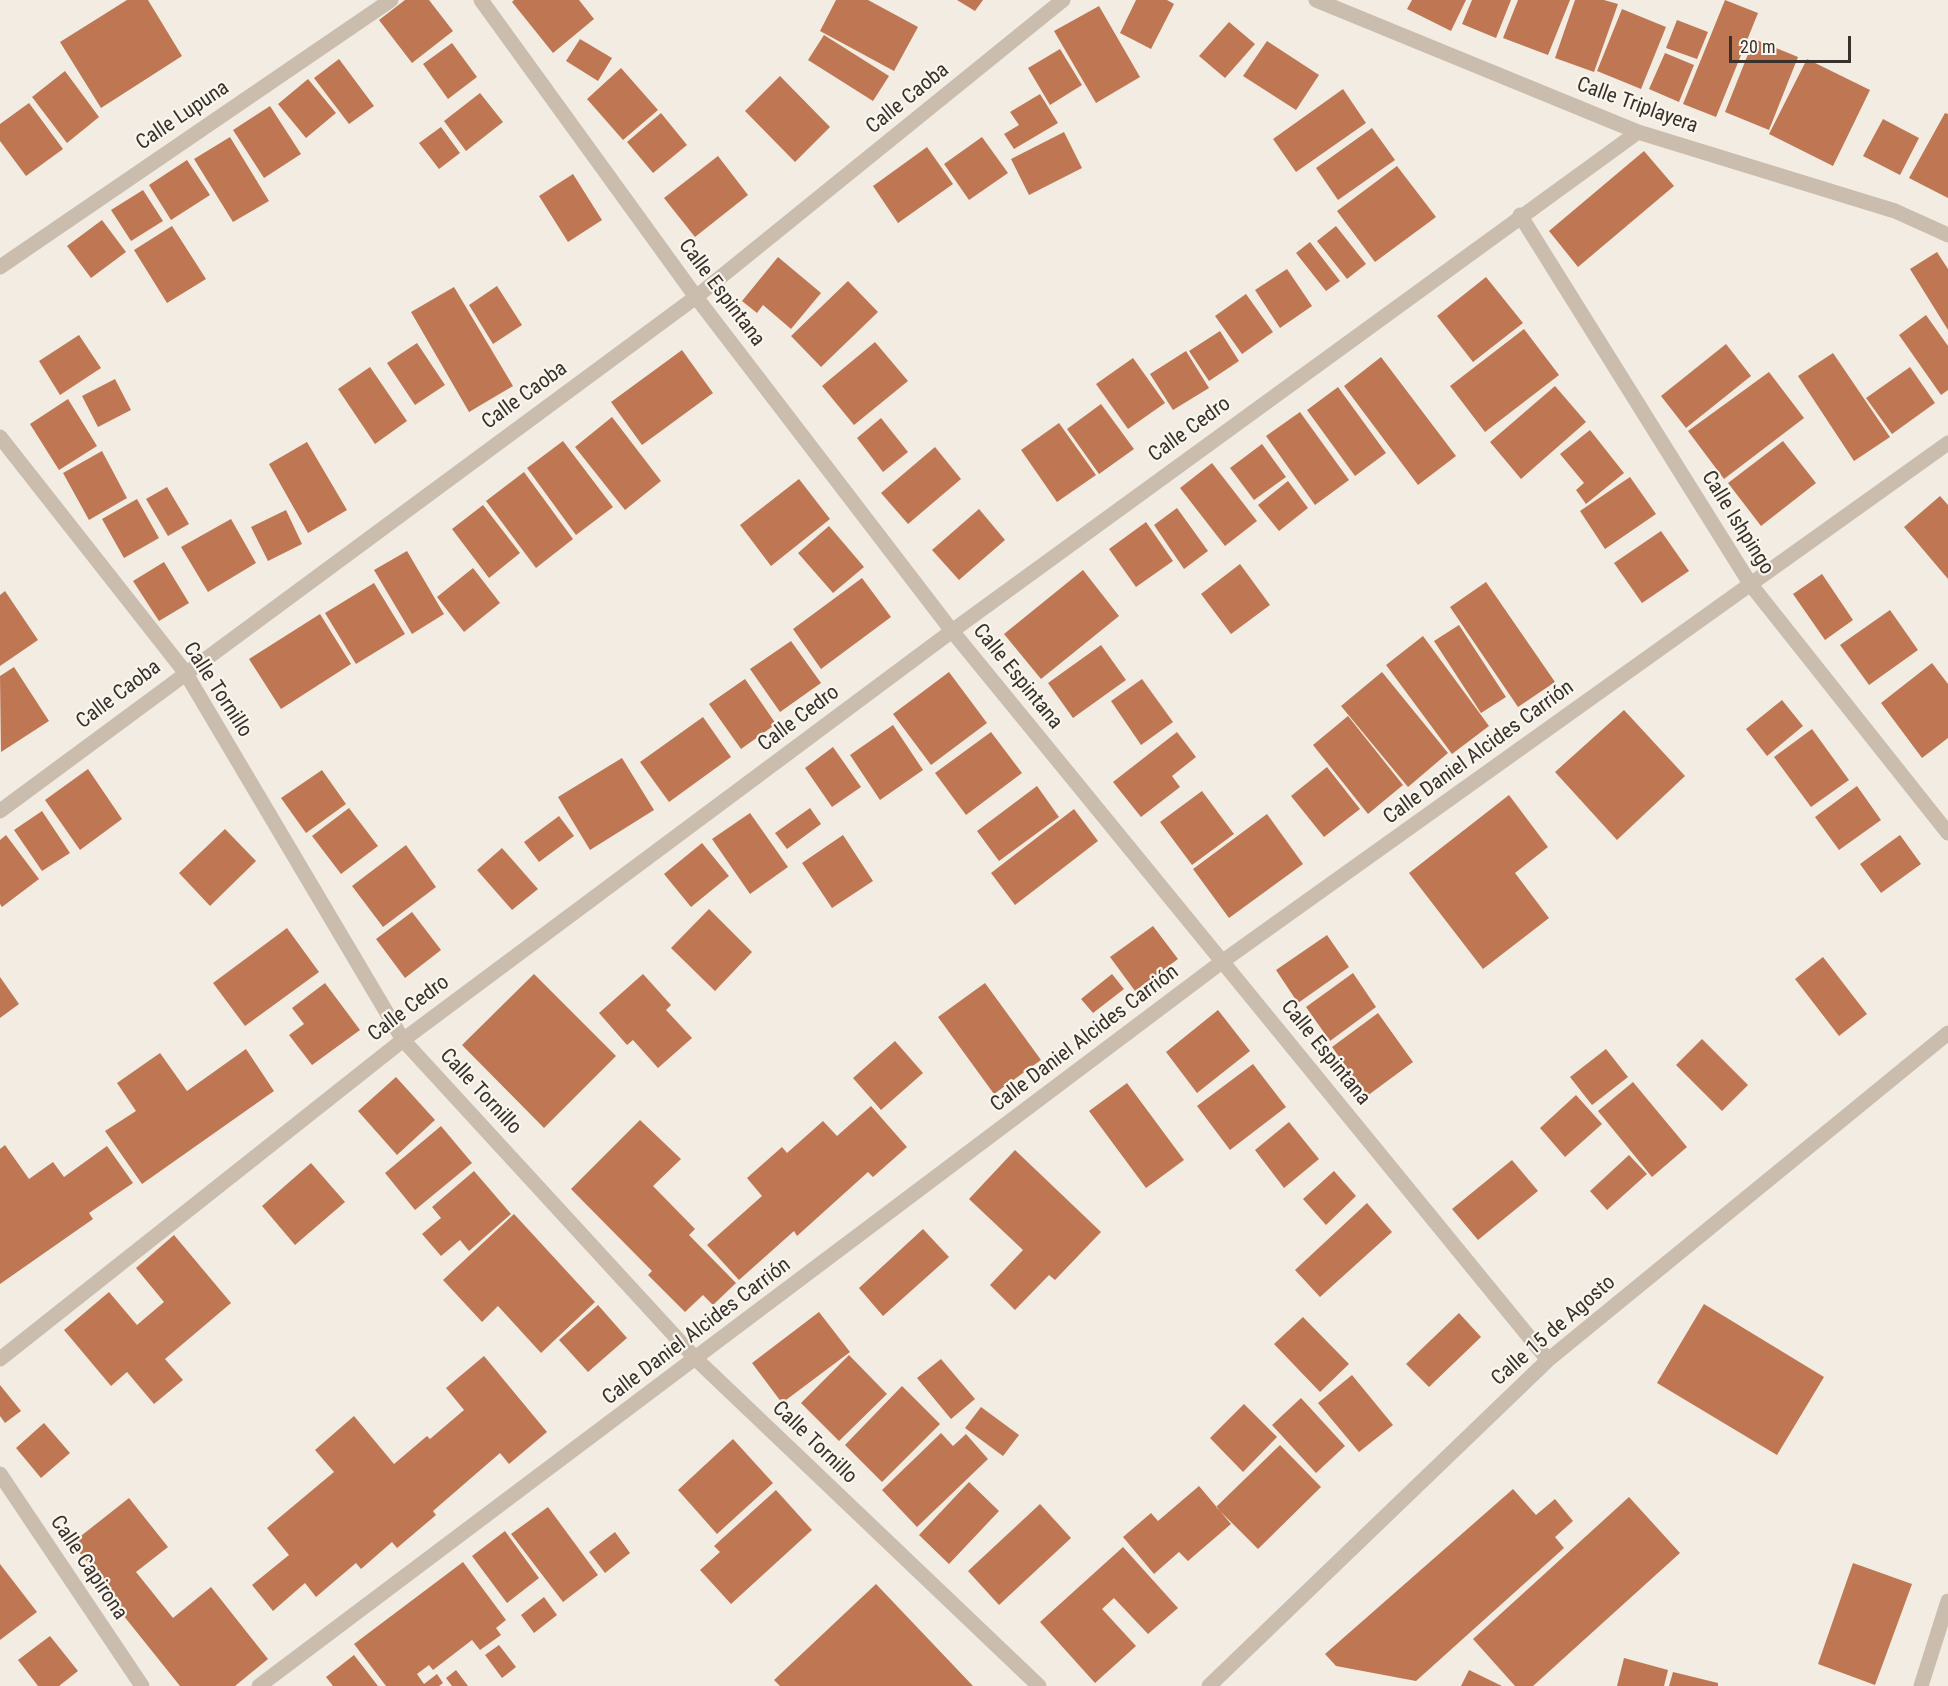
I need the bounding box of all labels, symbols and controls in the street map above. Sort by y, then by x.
scale bar [1732,24,1854,62]
text: 20 m [1740,36,1775,57]
street label: Calle Caoba [862,58,954,140]
street label: Calle Triplayera [1573,72,1701,140]
street label: Calle Lupuna [132,76,234,156]
street label: Calle Espintana [672,234,770,352]
street label: Calle Caoba [477,357,573,435]
street label: Calle Cedro [1144,392,1236,468]
street label: Calle Ishpingo [1695,467,1779,579]
street label: Calle Espintana [967,619,1067,735]
street label: Calle Tornillo [177,638,257,742]
street label: Calle Caoba [72,655,166,735]
street label: Calle Daniel Alcides Carrión [1379,675,1579,831]
street label: Calle Cedro [753,680,845,758]
street label: Calle Daniel Alcides Carrión [986,960,1184,1118]
street label: Calle Cedro [363,970,455,1048]
street label: Calle Espintana [1275,995,1375,1111]
street label: Calle Tornillo [434,1044,526,1140]
street label: Calle Daniel Alcides Carrión [598,1253,796,1411]
street label: Calle 15 de Agosto [1487,1270,1621,1392]
street label: Calle Tornillo [766,1396,862,1490]
street label: Calle Capirona [44,1511,132,1625]

